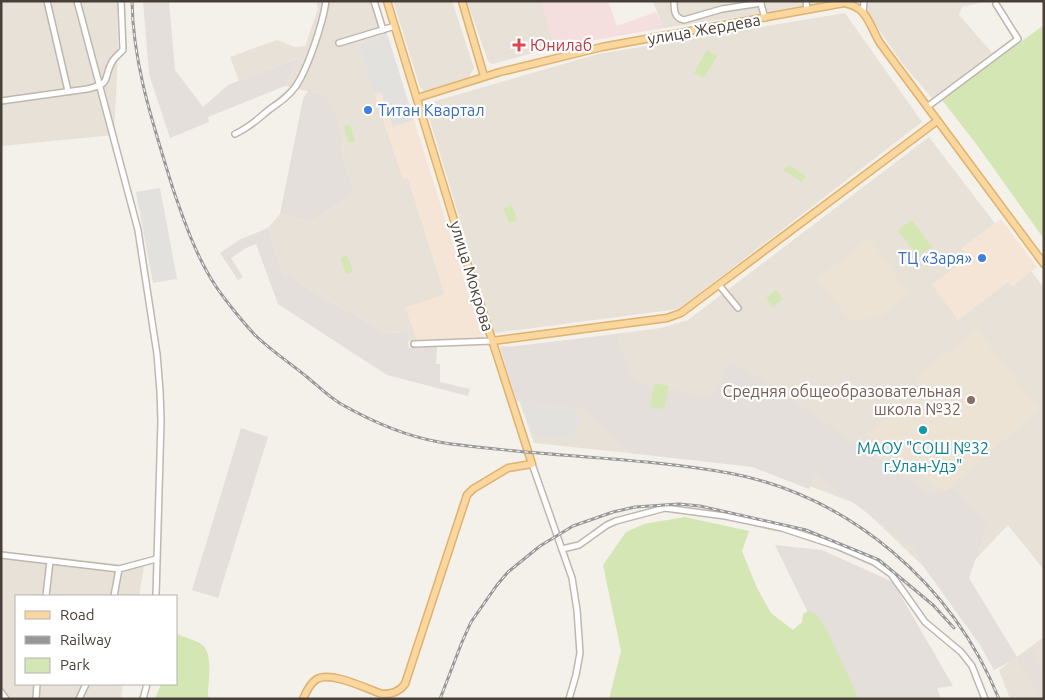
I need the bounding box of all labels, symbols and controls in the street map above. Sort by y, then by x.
street label: улица Жердева [646,10,762,48]
place label: Юнилаб [530,36,592,54]
marker: Юнилаб [512,38,526,52]
place label: Титан Квартал [378,101,485,119]
marker: Титан Квартал [362,104,374,116]
street label: улица Мокрова [447,219,497,333]
place label: ТЦ «Заря» [898,249,972,267]
marker: ТЦ «Заря» [976,252,988,264]
place label: Средняя общеобразовательная школа №32 [723,382,961,418]
marker: Средняя общеобразовательная школа №32 [965,394,977,406]
marker: МАОУ "СОШ №32 г.Улан-Удэ" [917,424,929,436]
place label: МАОУ "СОШ №32 г.Улан-Удэ" [857,439,989,475]
legend [15,595,178,685]
text: Road [60,606,95,623]
text: Railway [60,631,111,648]
text: Park [60,656,90,673]

